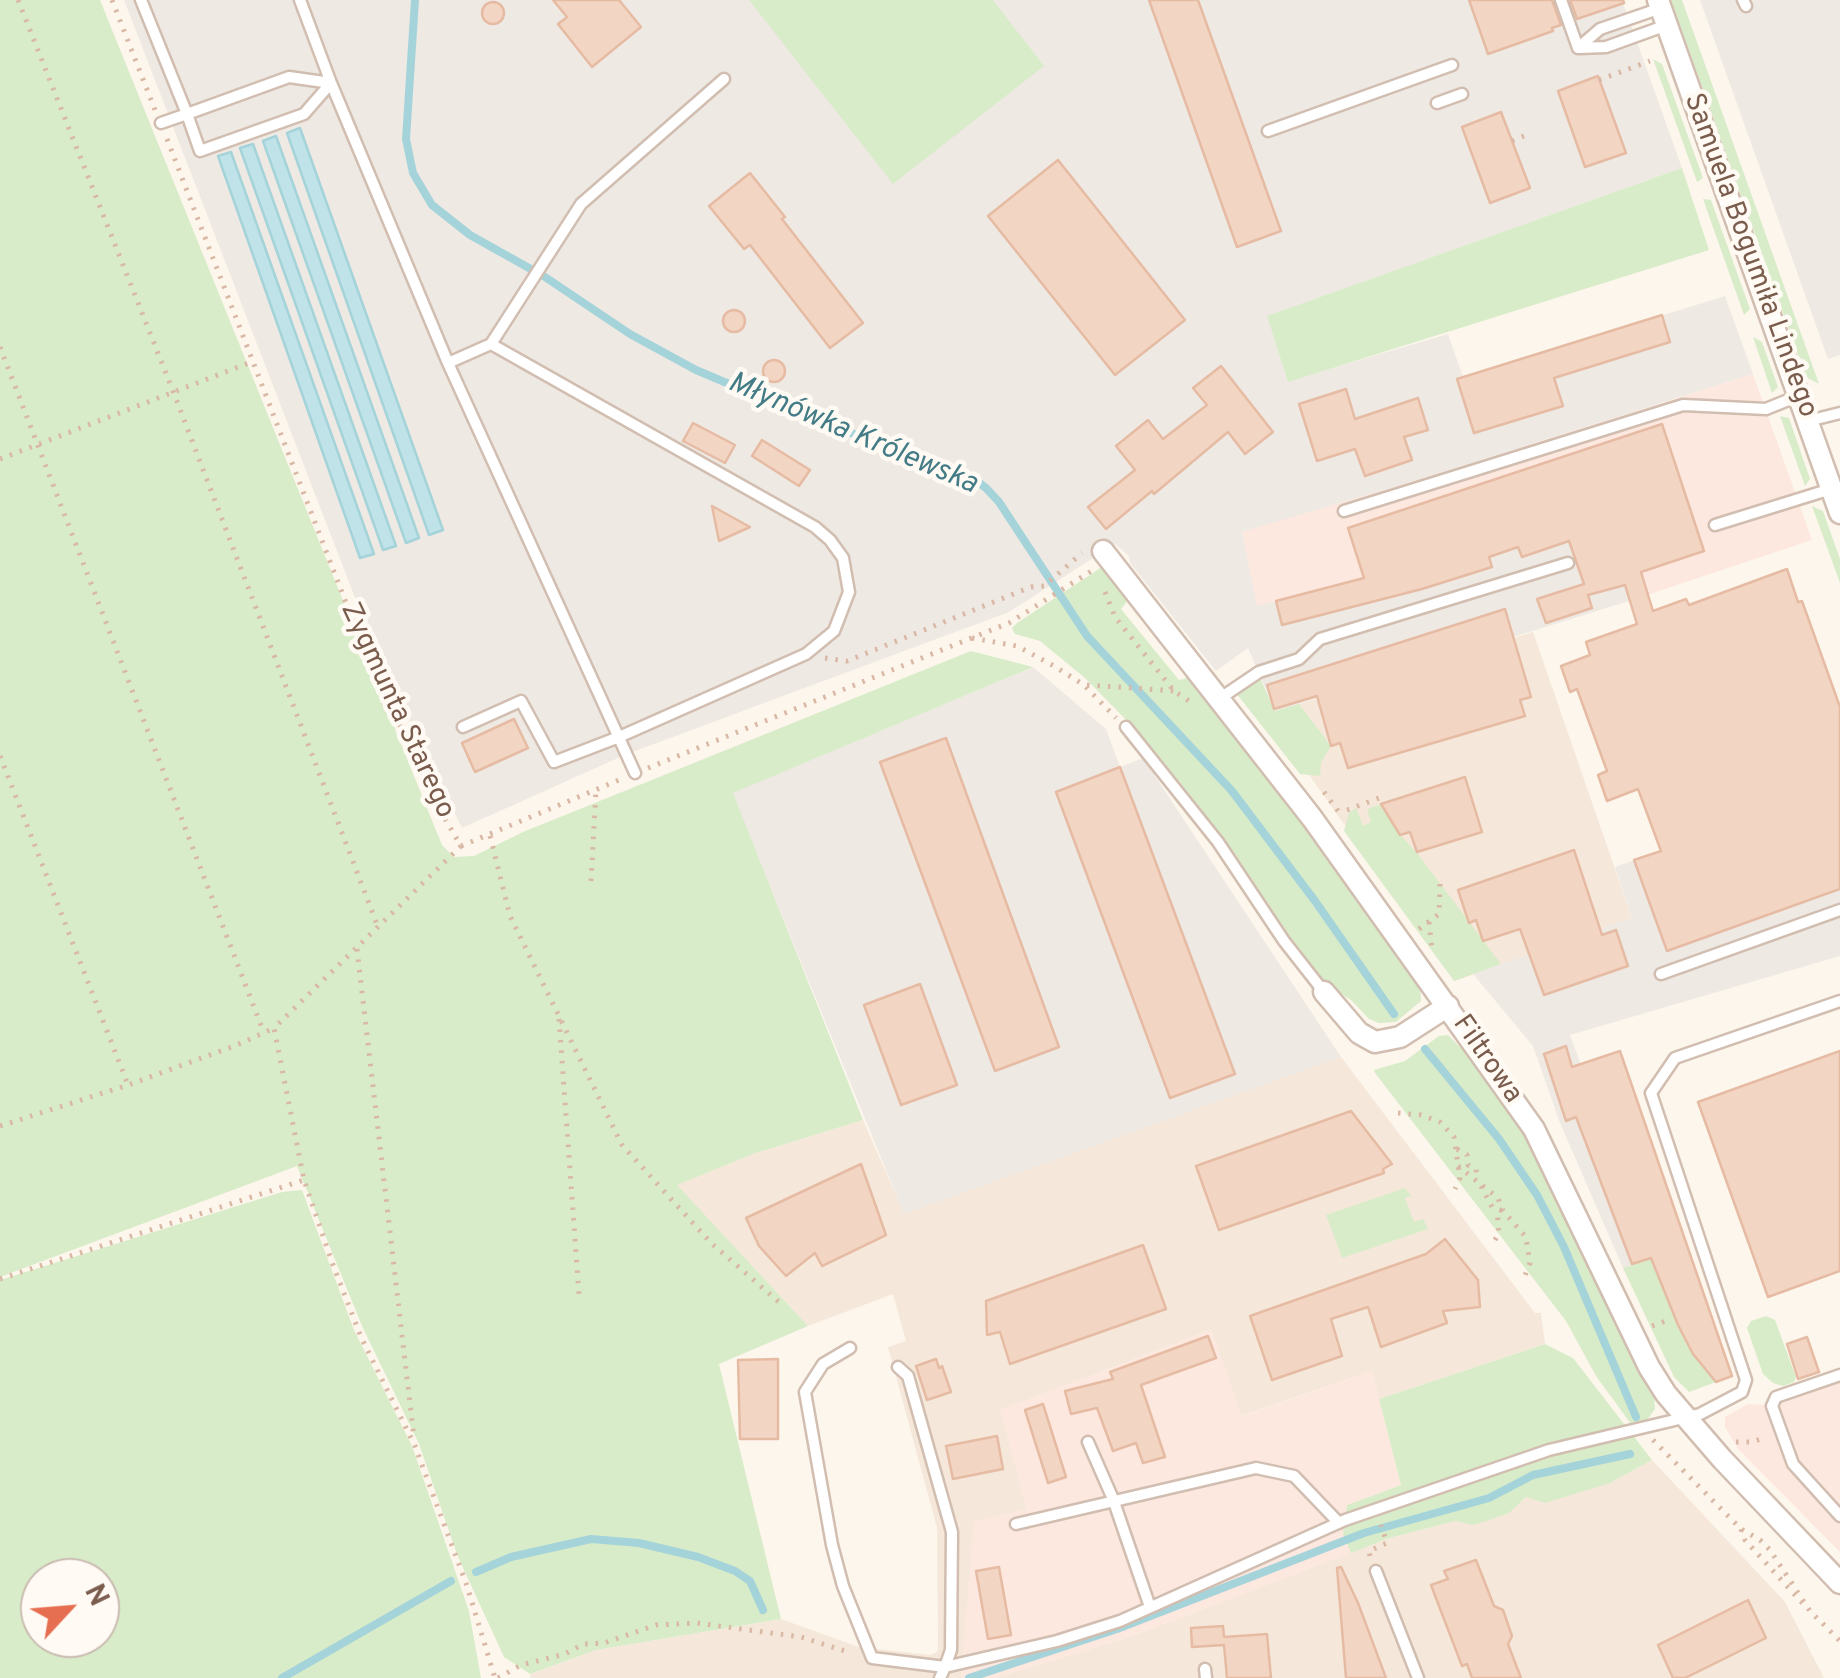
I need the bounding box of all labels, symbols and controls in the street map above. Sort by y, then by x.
street label: Samuela Bogumiła Lindego [1675,89,1823,423]
water label: Młynówka Królewska [722,366,982,504]
street label: Zygmunta Starego [331,598,461,824]
street label: Filtrowa [1444,1010,1528,1110]
north arrow [20,1558,120,1658]
text: N [75,1579,116,1613]

